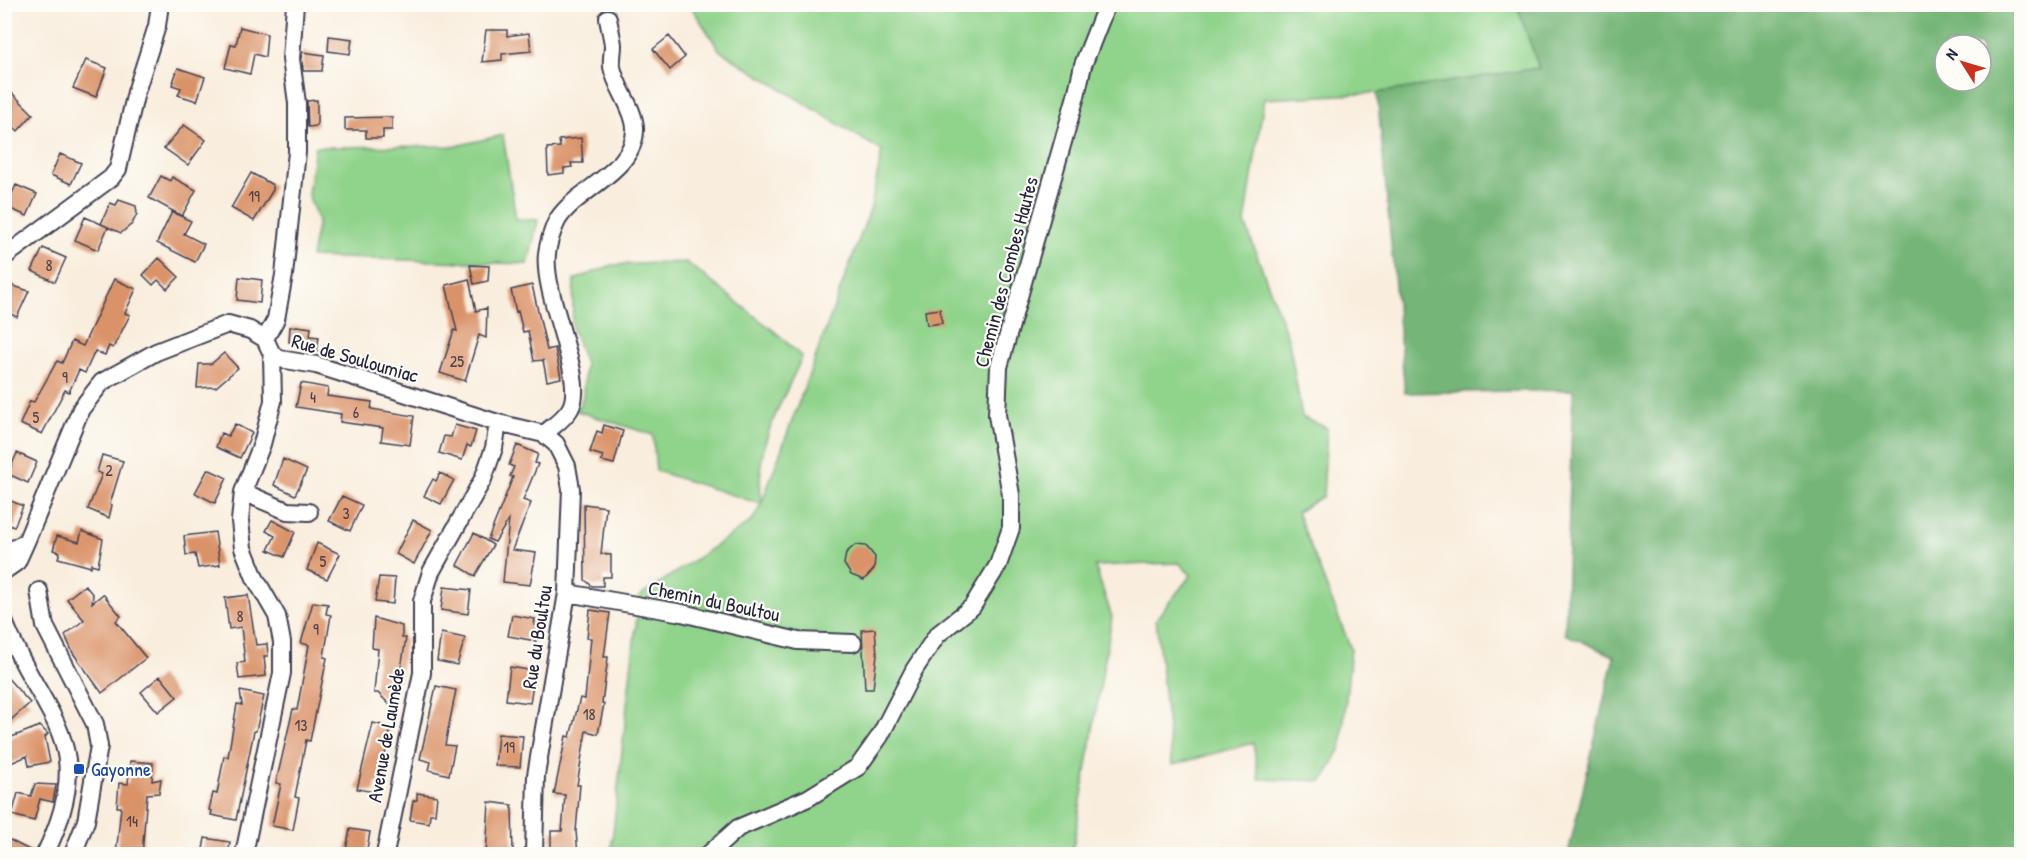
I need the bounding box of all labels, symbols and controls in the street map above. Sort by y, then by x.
north arrow [1933,33,1993,93]
text: N [1940,44,1963,64]
street label: Chemin des Combes Hautes [967,173,1044,370]
house number: 19 [248,185,260,207]
house number: 8 [46,254,53,276]
street label: Rue de Souloumiac [289,327,422,389]
house number: 25 [450,350,464,372]
house number: 9 [62,366,68,388]
house number: 4 [310,386,316,408]
house number: 6 [353,401,359,423]
house number: 5 [33,406,40,428]
house number: 2 [105,459,113,481]
house number: 3 [342,502,350,524]
house number: 5 [320,550,327,572]
street label: Chemin du Boultou [646,573,782,628]
street label: Rue du Boultou [515,583,558,691]
house number: 8 [237,605,244,627]
house number: 9 [313,618,319,640]
street label: Avenue de Laumède [360,665,411,804]
house number: 18 [583,703,595,725]
house number: 13 [295,714,307,736]
house number: 19 [503,736,515,758]
place label: Gayonne [91,755,151,782]
marker: Gayonne [72,762,86,776]
house number: 14 [126,810,138,832]

